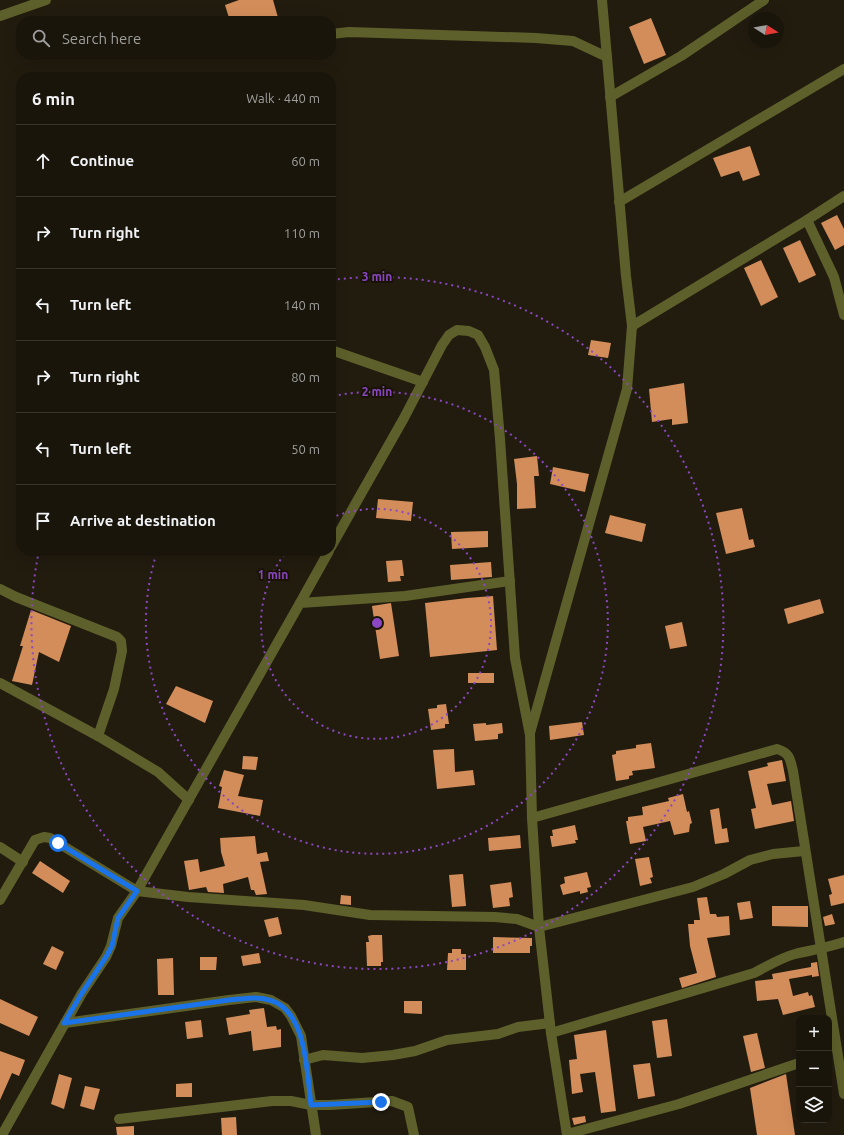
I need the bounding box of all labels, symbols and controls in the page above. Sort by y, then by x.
north arrow [748,12,784,48]
search box [16,16,336,60]
icon: search [30,27,52,49]
text: Search here [62,30,141,47]
text: 6 min [32,89,75,108]
text: Walk · 440 m [246,91,320,105]
icon: ahead [32,150,54,172]
text: Continue [70,152,134,169]
text: 60 m [291,154,320,168]
icon: right [32,222,54,244]
text: Turn right [70,224,140,241]
text: 110 m [284,226,320,240]
text: 3 min [362,270,392,283]
icon: left [32,294,54,316]
text: Turn left [70,296,131,313]
text: 140 m [284,298,320,312]
icon: right [32,366,54,388]
text: Turn right [70,368,140,385]
text: 80 m [291,370,320,384]
text: 2 min [362,385,392,398]
icon: left [32,438,54,460]
text: Turn left [70,440,131,457]
text: 50 m [291,442,320,456]
icon: arrive [32,510,54,532]
text: Arrive at destination [70,512,216,529]
text: 1 min [258,568,288,581]
centre of rings [370,616,384,630]
route start [49,834,67,852]
map controls [796,1015,832,1123]
button: + [796,1015,832,1051]
button: − [796,1051,832,1087]
button: layers [796,1087,832,1123]
route end [372,1093,390,1111]

